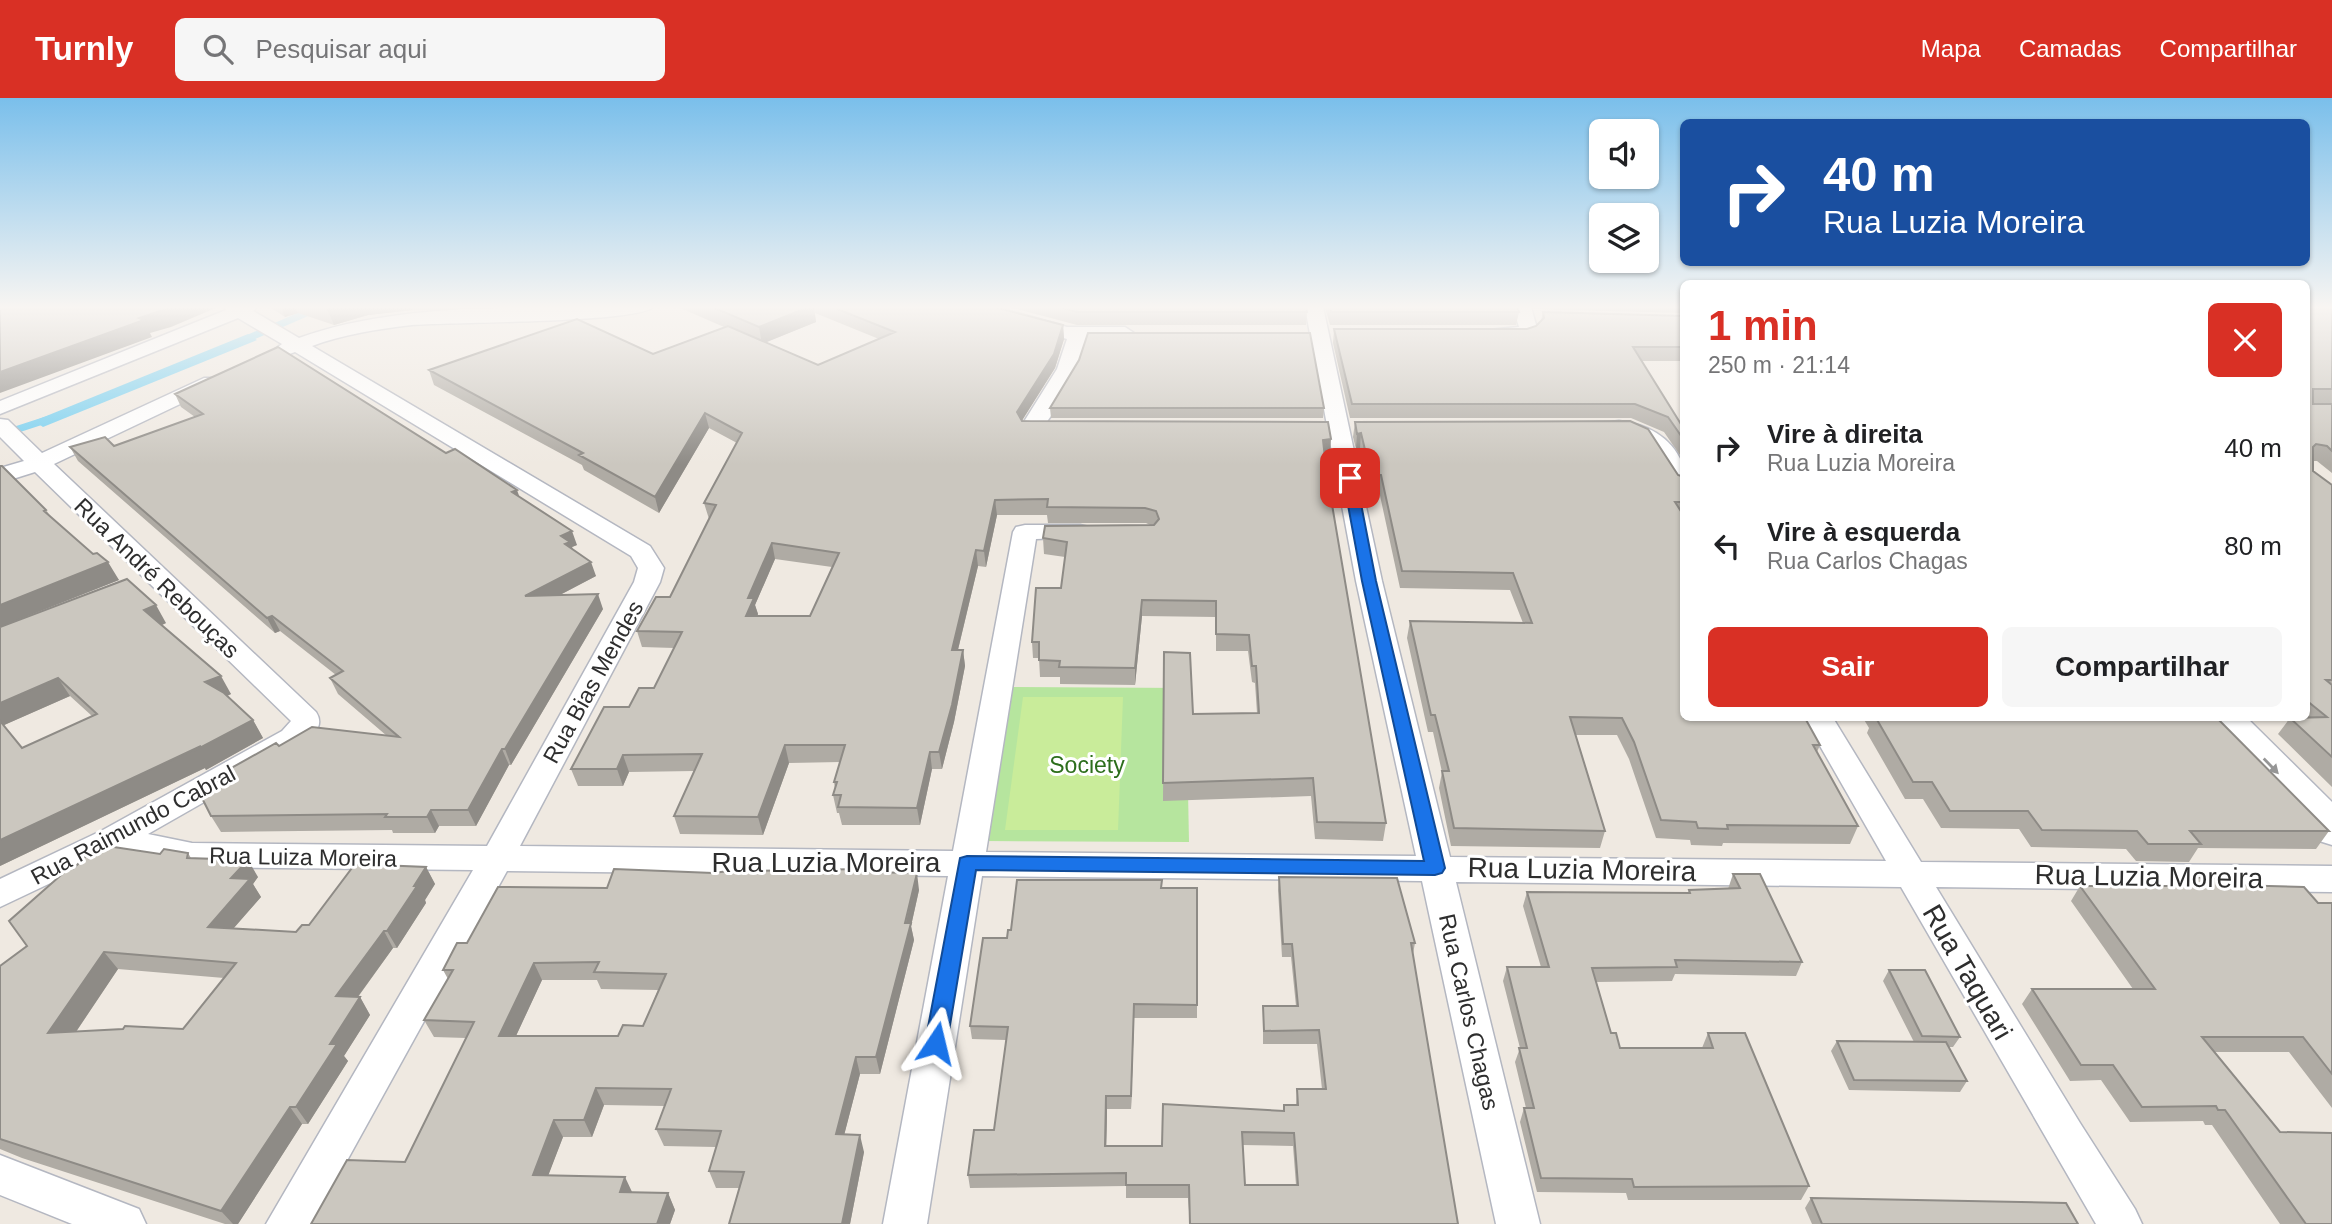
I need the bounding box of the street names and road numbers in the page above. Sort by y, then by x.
street label: Rua André Rebouças [69,493,245,663]
street label: Rua Bias Mendes [538,596,648,768]
street label: Rua Raimundo Cabral [26,760,240,890]
street label: Rua Luiza Moreira [209,842,397,872]
street label: Rua Luzia Moreira [712,847,941,878]
street label: Rua Luzia Moreira [1467,852,1697,887]
street label: Rua Luzia Moreira [2034,859,2264,894]
street label: Rua Taquari [1917,899,2019,1045]
street label: Rua Carlos Chagas [1434,911,1504,1113]

